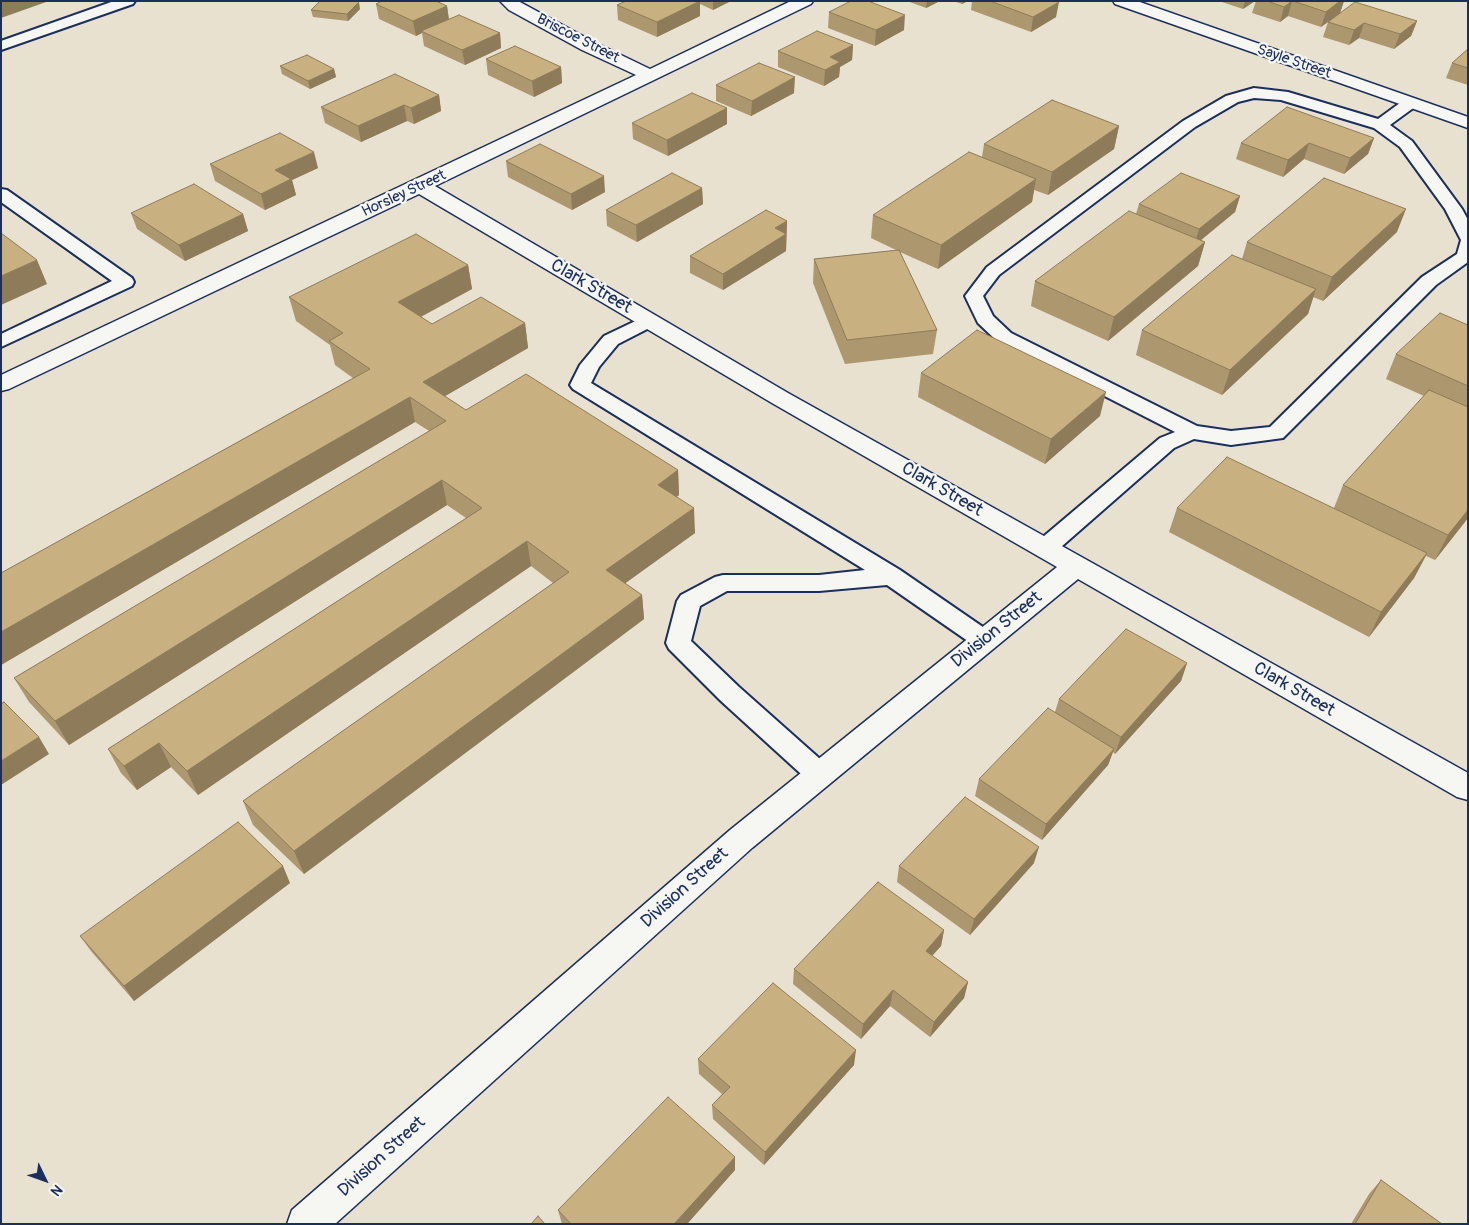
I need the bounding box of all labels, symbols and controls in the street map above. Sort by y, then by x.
street label: Briscoe Street [534,11,622,67]
street label: Sayle Street [1255,41,1333,83]
street label: Horsley Street [359,167,449,221]
street label: Clark Street [546,255,636,319]
street label: Clark Street [897,458,987,522]
street label: Division Street [947,587,1047,673]
street label: Clark Street [1249,658,1339,722]
street label: Division Street [637,843,733,933]
street label: Division Street [334,1112,430,1202]
north arrow [20,1155,70,1205]
text: N [47,1181,66,1200]

